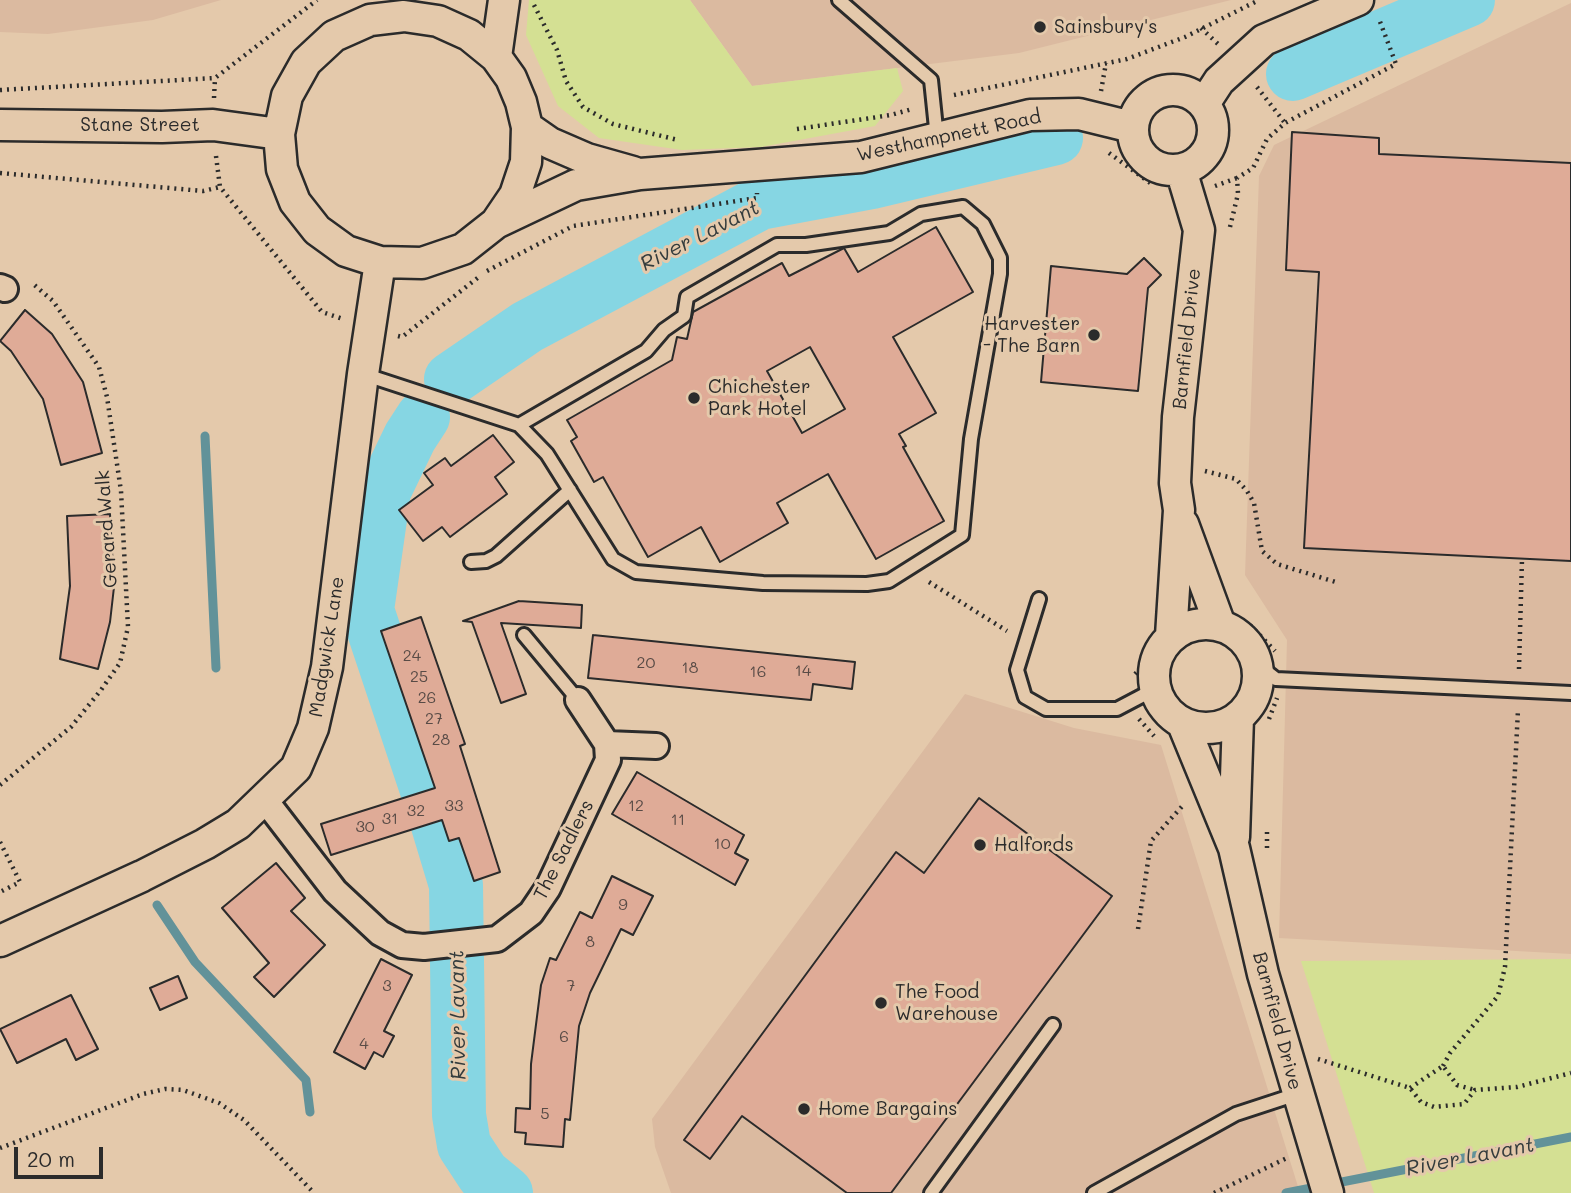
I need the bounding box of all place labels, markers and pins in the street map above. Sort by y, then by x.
place label: Sainsbury's [1054,16,1157,38]
marker: Sainsbury's [1032,19,1048,35]
place label: Harvester - The Barn [983,313,1080,357]
marker: Harvester - The Barn [1086,327,1102,343]
place label: Chichester Park Hotel [708,376,811,420]
marker: Chichester Park Hotel [686,390,702,406]
place label: Halfords [994,834,1074,856]
marker: Halfords [972,837,988,853]
place label: The Food Warehouse [895,981,998,1025]
marker: The Food Warehouse [873,995,889,1011]
place label: Home Bargains [818,1098,957,1120]
marker: Home Bargains [796,1101,812,1117]

